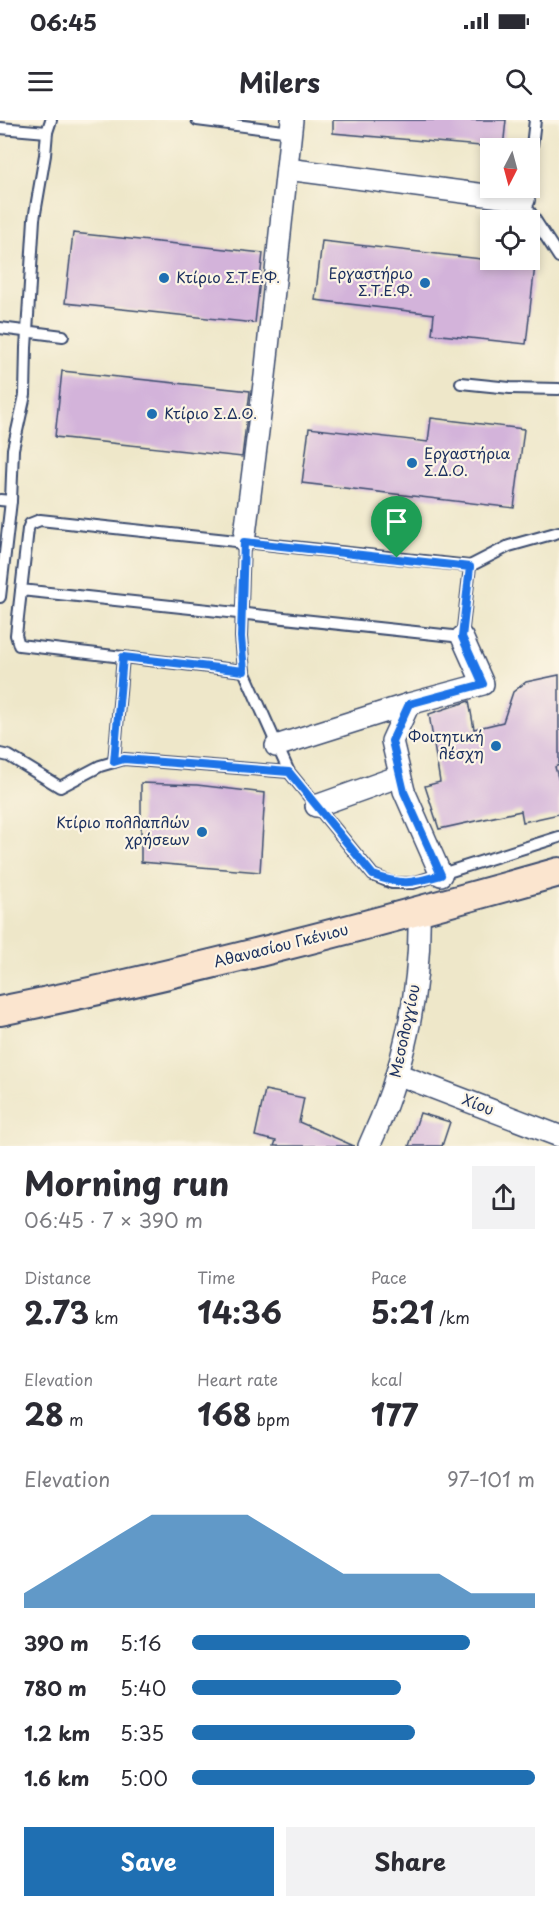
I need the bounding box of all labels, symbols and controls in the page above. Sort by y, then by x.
text: 06:45 [30,5,97,38]
text: Milers [239,61,320,102]
icon: menu [24,65,57,98]
icon: search [502,65,535,98]
north arrow [480,138,540,198]
map controls [480,138,540,270]
button: locate [480,210,540,270]
place label: Εργαστήριο Σ.Τ.Ε.Φ. [328,261,413,301]
place label: Κτίριο Σ.Τ.Ε.Φ. [176,265,280,288]
marker: Κτίριο Σ.Τ.Ε.Φ. [157,271,171,285]
marker: Εργαστήριο Σ.Τ.Ε.Φ. [418,276,432,290]
place label: Κτίριο Σ.Δ.Ο. [164,401,257,424]
marker: Κτίριο Σ.Δ.Ο. [145,407,159,421]
place label: Εργαστήρια Σ.Δ.Ο. [424,441,511,481]
marker: Εργαστήρια Σ.Δ.Ο. [405,456,419,470]
pin [371,496,422,558]
icon: arrive [380,505,413,538]
place label: Φοιτητική λέσχη [408,724,484,764]
marker: Φοιτητική λέσχη [489,739,503,753]
place label: Κτίριο πολλαπλών χρήσεων [56,810,190,850]
marker: Κτίριο πολλαπλών χρήσεων [195,825,209,839]
street label: Αθανασίου Γκένιου [211,917,350,972]
street label: Μεσολογγίου [382,982,425,1080]
street label: Χίου [459,1087,498,1120]
text: Morning run [24,1157,229,1207]
button: share [472,1166,535,1229]
text: 06:45 · 7 × 390 m [24,1205,203,1235]
text: Distance [24,1265,91,1289]
text: Time [197,1265,235,1289]
text: Pace [371,1265,407,1289]
text: 2.73 [24,1289,89,1334]
text: 14:36 [197,1289,282,1334]
text: 5:21 [371,1289,434,1334]
text: km [89,1305,118,1329]
text: /km [434,1305,470,1329]
text: Elevation [24,1367,93,1391]
text: Heart rate [197,1367,278,1391]
text: kcal [371,1367,403,1391]
text: 28 [24,1391,64,1436]
text: 168 [197,1391,252,1436]
text: 177 [371,1391,418,1436]
text: m [64,1407,84,1431]
text: bpm [252,1407,290,1431]
text: Elevation [24,1464,110,1494]
text: 97–101 m [447,1464,535,1494]
text: 390 m [24,1628,89,1658]
text: 5:16 [120,1628,162,1658]
text: 780 m [24,1673,87,1703]
text: 5:40 [120,1673,166,1703]
text: 1.2 km [24,1718,90,1748]
text: 5:35 [120,1718,164,1748]
text: 1.6 km [24,1763,89,1793]
text: 5:00 [120,1763,168,1793]
button: Save [24,1827,274,1896]
button: Share [286,1827,535,1896]

